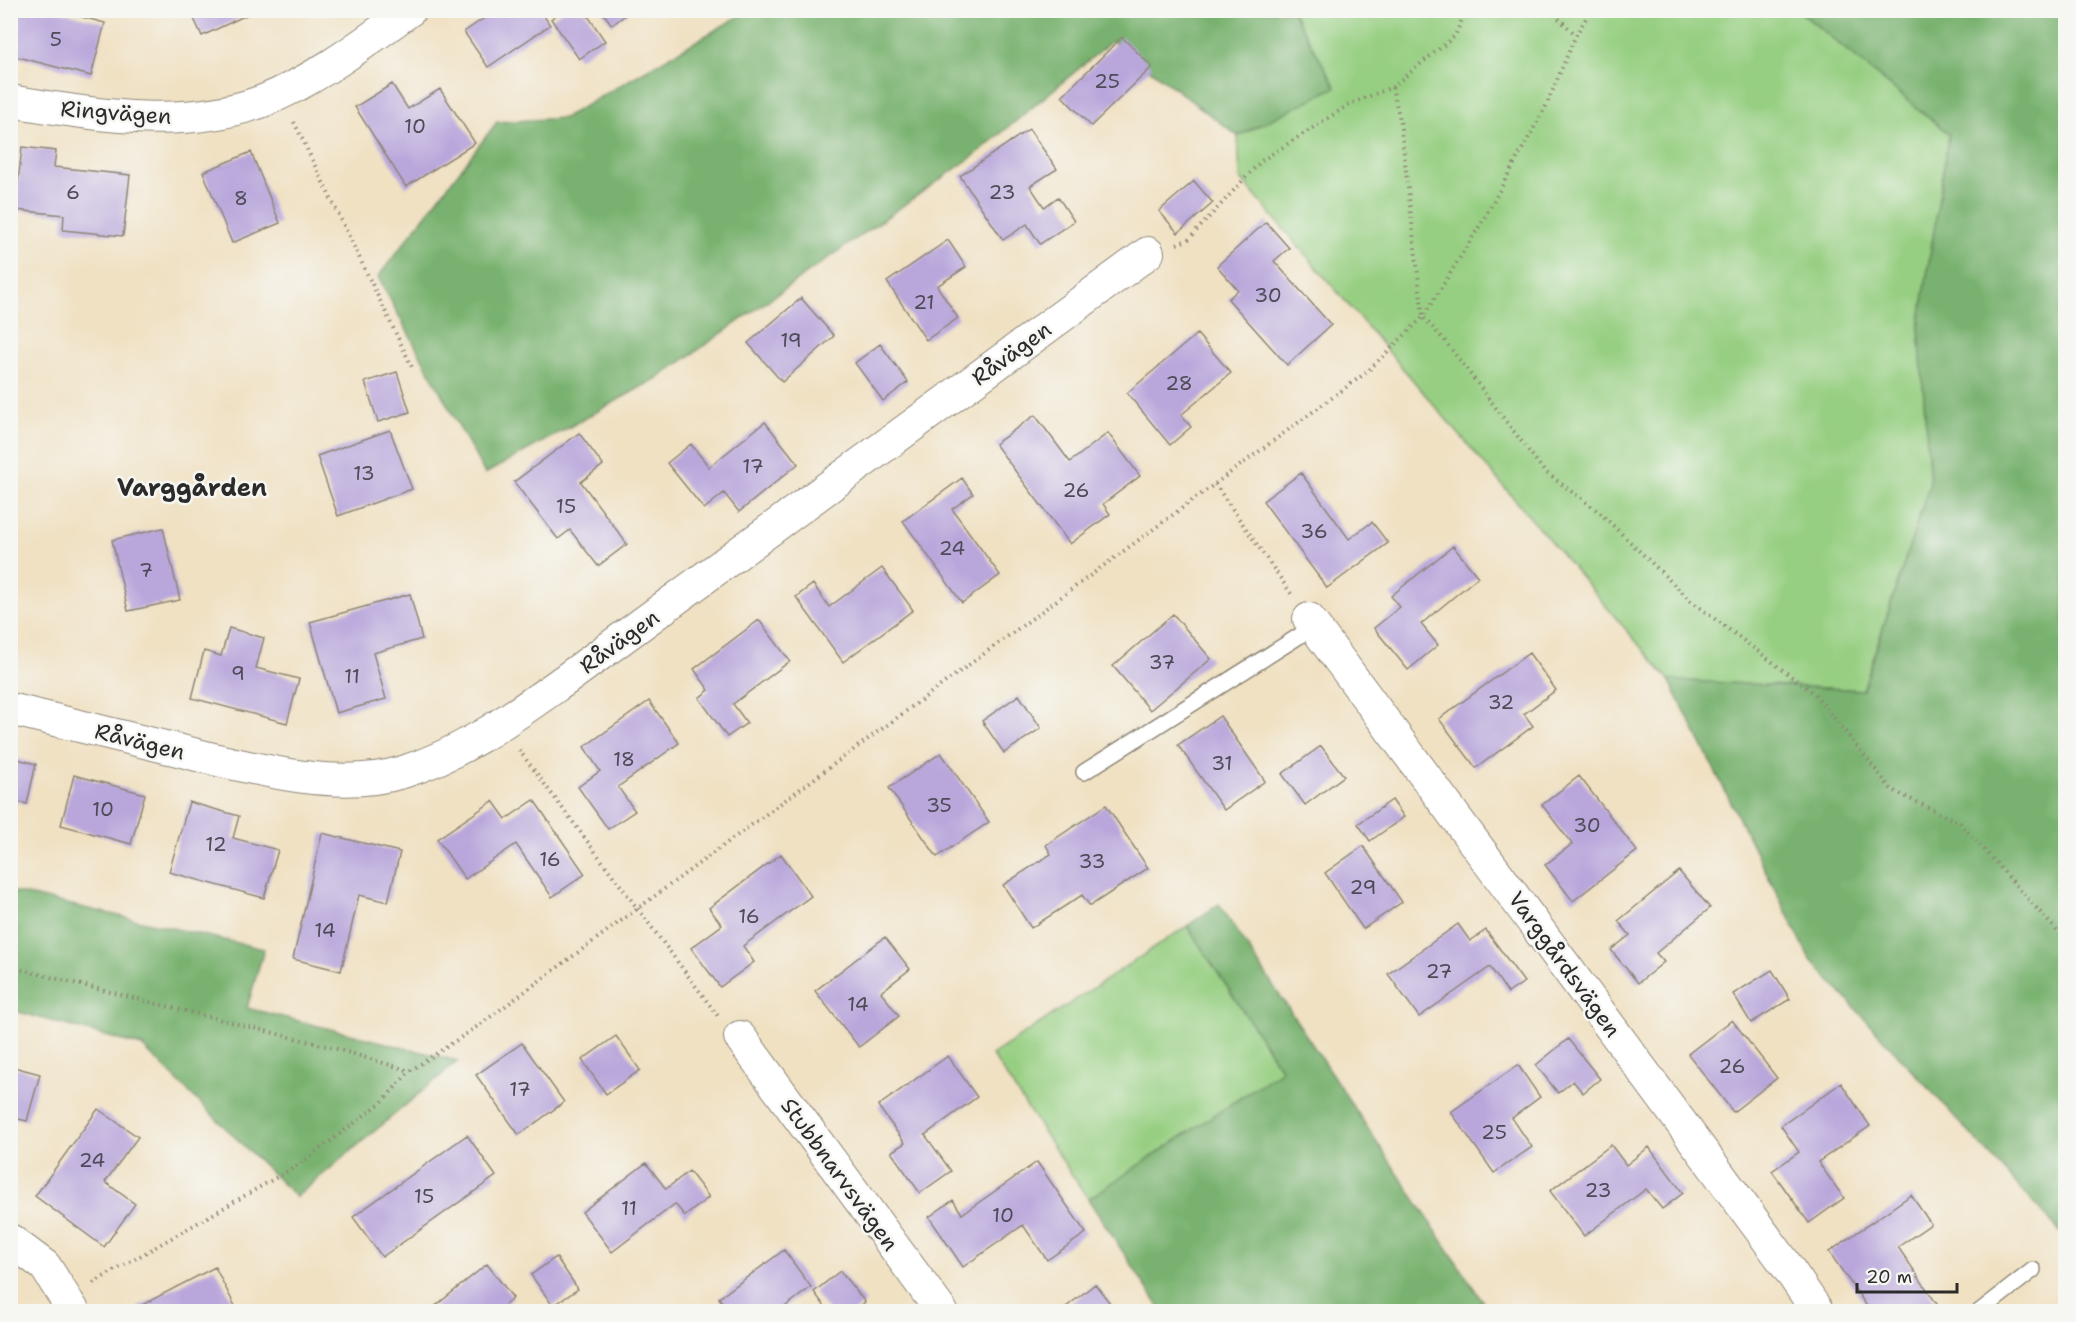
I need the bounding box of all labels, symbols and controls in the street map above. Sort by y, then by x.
house number: 5 [50,26,62,52]
house number: 25 [1094,68,1120,94]
street label: Ringvägen [59,94,172,131]
house number: 10 [404,113,426,139]
house number: 6 [66,179,80,205]
house number: 23 [989,179,1015,205]
house number: 8 [234,185,248,211]
house number: 30 [1254,282,1282,308]
house number: 21 [913,289,935,315]
street label: Råvägen [966,315,1057,392]
house number: 19 [780,327,802,353]
house number: 28 [1165,370,1193,396]
house number: 17 [742,453,764,479]
house number: 13 [353,460,375,486]
district label: Varggården [117,472,267,504]
house number: 26 [1062,477,1090,503]
house number: 15 [556,493,576,519]
house number: 36 [1300,518,1328,544]
house number: 24 [939,535,965,561]
house number: 7 [139,557,153,583]
street label: Råvägen [574,603,665,680]
house number: 37 [1149,649,1175,675]
house number: 9 [231,660,245,686]
house number: 11 [344,663,360,689]
house number: 32 [1488,689,1514,715]
street label: Råvägen [92,716,188,767]
house number: 18 [613,746,635,772]
house number: 31 [1211,750,1233,776]
house number: 35 [926,792,952,818]
house number: 10 [92,796,114,822]
house number: 30 [1573,812,1601,838]
house number: 12 [205,831,227,857]
house number: 16 [539,846,561,872]
house number: 33 [1079,848,1105,874]
house number: 29 [1350,874,1376,900]
street label: Varggårdsvägen [1502,886,1627,1043]
house number: 16 [738,903,760,929]
house number: 14 [314,917,336,943]
house number: 27 [1426,958,1452,984]
house number: 14 [847,991,869,1017]
house number: 26 [1718,1053,1746,1079]
house number: 17 [509,1076,531,1102]
street label: Stubbnarvsvägen [774,1092,905,1257]
house number: 25 [1481,1119,1507,1145]
house number: 24 [79,1147,105,1173]
house number: 23 [1585,1177,1611,1203]
house number: 15 [414,1183,434,1209]
house number: 11 [621,1195,637,1221]
house number: 10 [992,1202,1014,1228]
scale bar [1857,1256,1958,1294]
text: 20 m [1866,1265,1912,1289]

